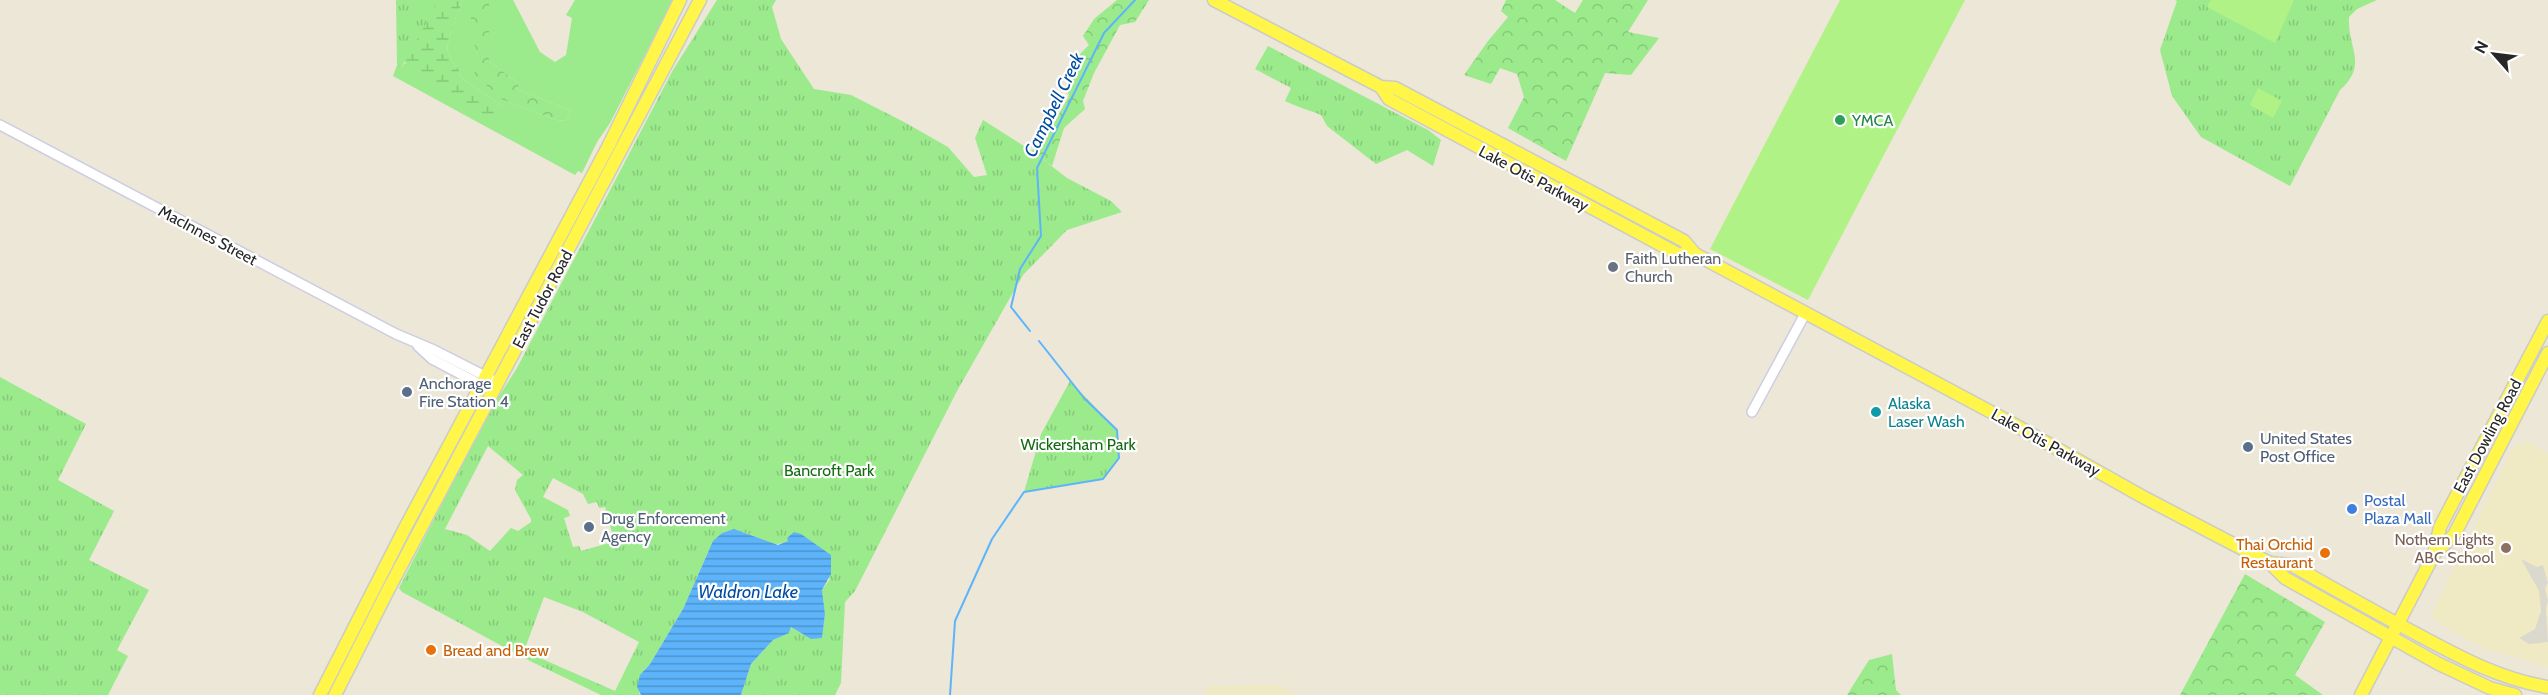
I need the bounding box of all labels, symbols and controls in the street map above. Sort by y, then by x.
north arrow [2464,24,2524,84]
text: N [2470,38,2492,57]
water label: Campbell Creek [1019,48,1089,161]
place label: YMCA [1851,111,1893,130]
marker: YMCA [1833,113,1847,127]
street label: Lake Otis Parkway [1476,142,1592,215]
street label: MacInnes Street [155,201,261,270]
street label: East Tudor Road [509,247,576,352]
place label: Faith Lutheran Church [1625,249,1721,286]
marker: Faith Lutheran Church [1606,260,1620,274]
place label: Anchorage Fire Station 4 [419,374,509,411]
street label: East Dowling Road [2449,376,2526,496]
marker: Anchorage Fire Station 4 [400,385,414,399]
place label: Alaska Laser Wash [1888,394,1965,431]
marker: Alaska Laser Wash [1869,405,1883,419]
street label: Lake Otis Parkway [1988,405,2103,480]
place label: United States Post Office [2260,429,2352,466]
park label: Wickersham Park [1020,435,1136,454]
marker: United States Post Office [2241,440,2255,454]
park label: Bancroft Park [784,461,875,480]
place label: Postal Plaza Mall [2364,491,2432,528]
marker: Postal Plaza Mall [2345,502,2359,516]
place label: Drug Enforcement Agency [601,509,726,546]
marker: Drug Enforcement Agency [582,520,596,534]
place label: Nothern Lights ABC School [2394,530,2494,567]
place label: Thai Orchid Restaurant [2236,535,2314,572]
marker: Nothern Lights ABC School [2499,541,2513,555]
marker: Thai Orchid Restaurant [2318,546,2332,560]
water label: Waldron Lake [698,581,798,603]
place label: Bread and Brew [443,641,549,660]
marker: Bread and Brew [424,643,438,657]

